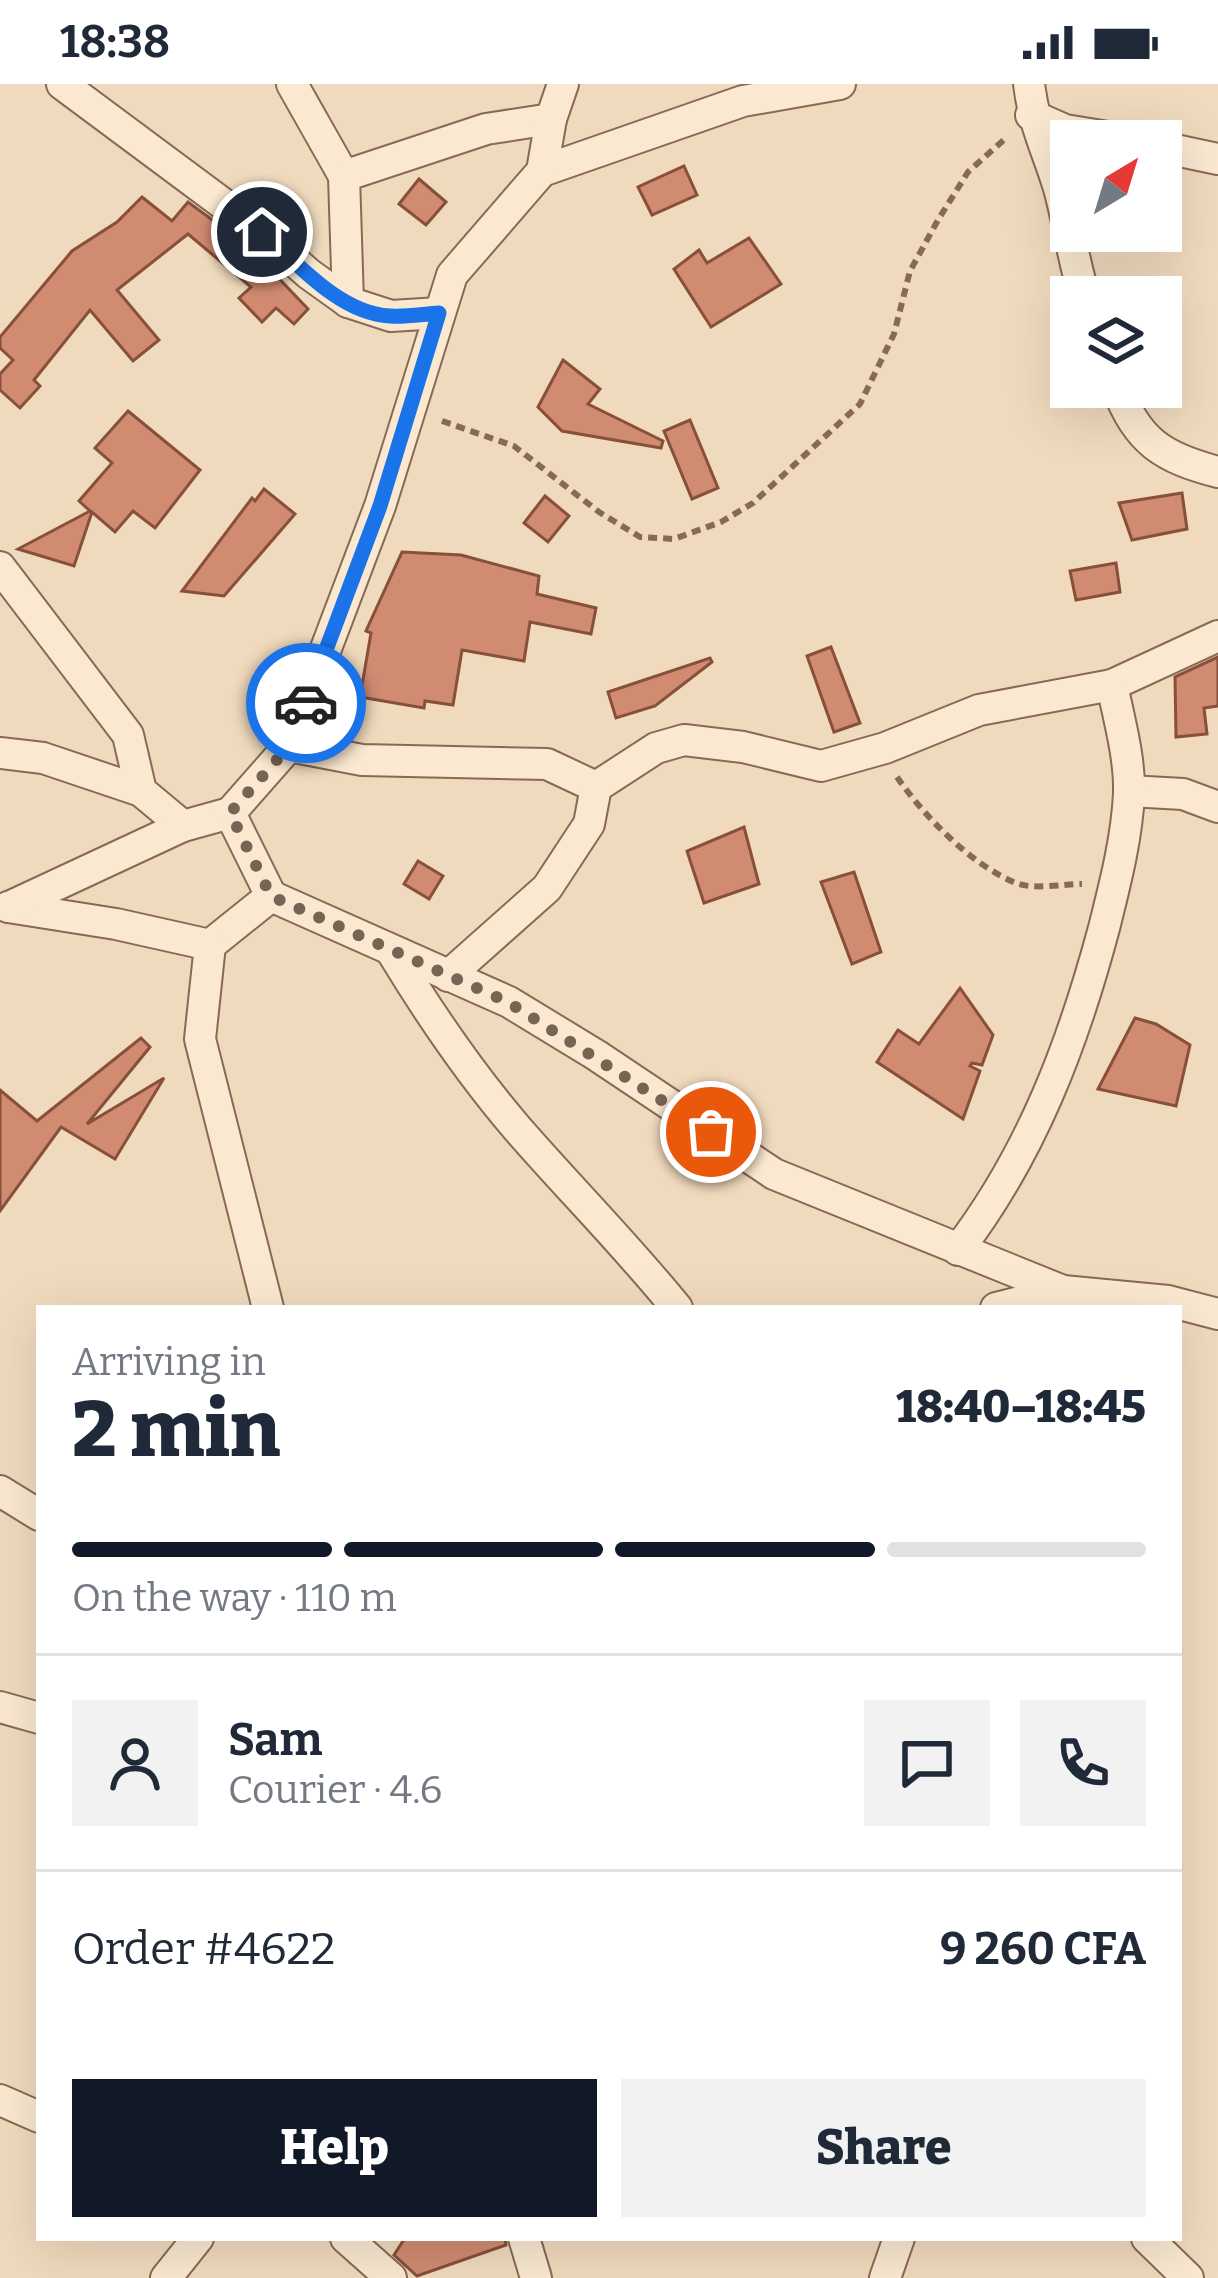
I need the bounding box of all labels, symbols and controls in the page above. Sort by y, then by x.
text: 18:38 [60,15,170,69]
north arrow [1050,120,1182,252]
map controls [1050,120,1182,408]
pin [211,181,313,283]
icon: home [229,199,295,265]
button: layers [1050,276,1182,408]
courier [246,643,366,763]
icon: car [273,670,339,736]
pin [660,1081,762,1183]
icon: bag [678,1099,744,1165]
text: Arriving in [72,1339,266,1385]
text: 18:40–18:45 [896,1380,1146,1434]
text: 2 min [72,1383,281,1477]
text: On the way · 110 m [72,1575,397,1621]
button: person [72,1700,198,1826]
button: chat [864,1700,990,1826]
button: phone [1020,1700,1146,1826]
text: Sam [228,1713,322,1767]
text: Courier · 4.6 [228,1767,443,1813]
text: Order #4622 [72,1922,335,1976]
text: 9 260 CFA [940,1922,1146,1976]
button: Help [72,2079,597,2217]
button: Share [621,2079,1146,2217]

